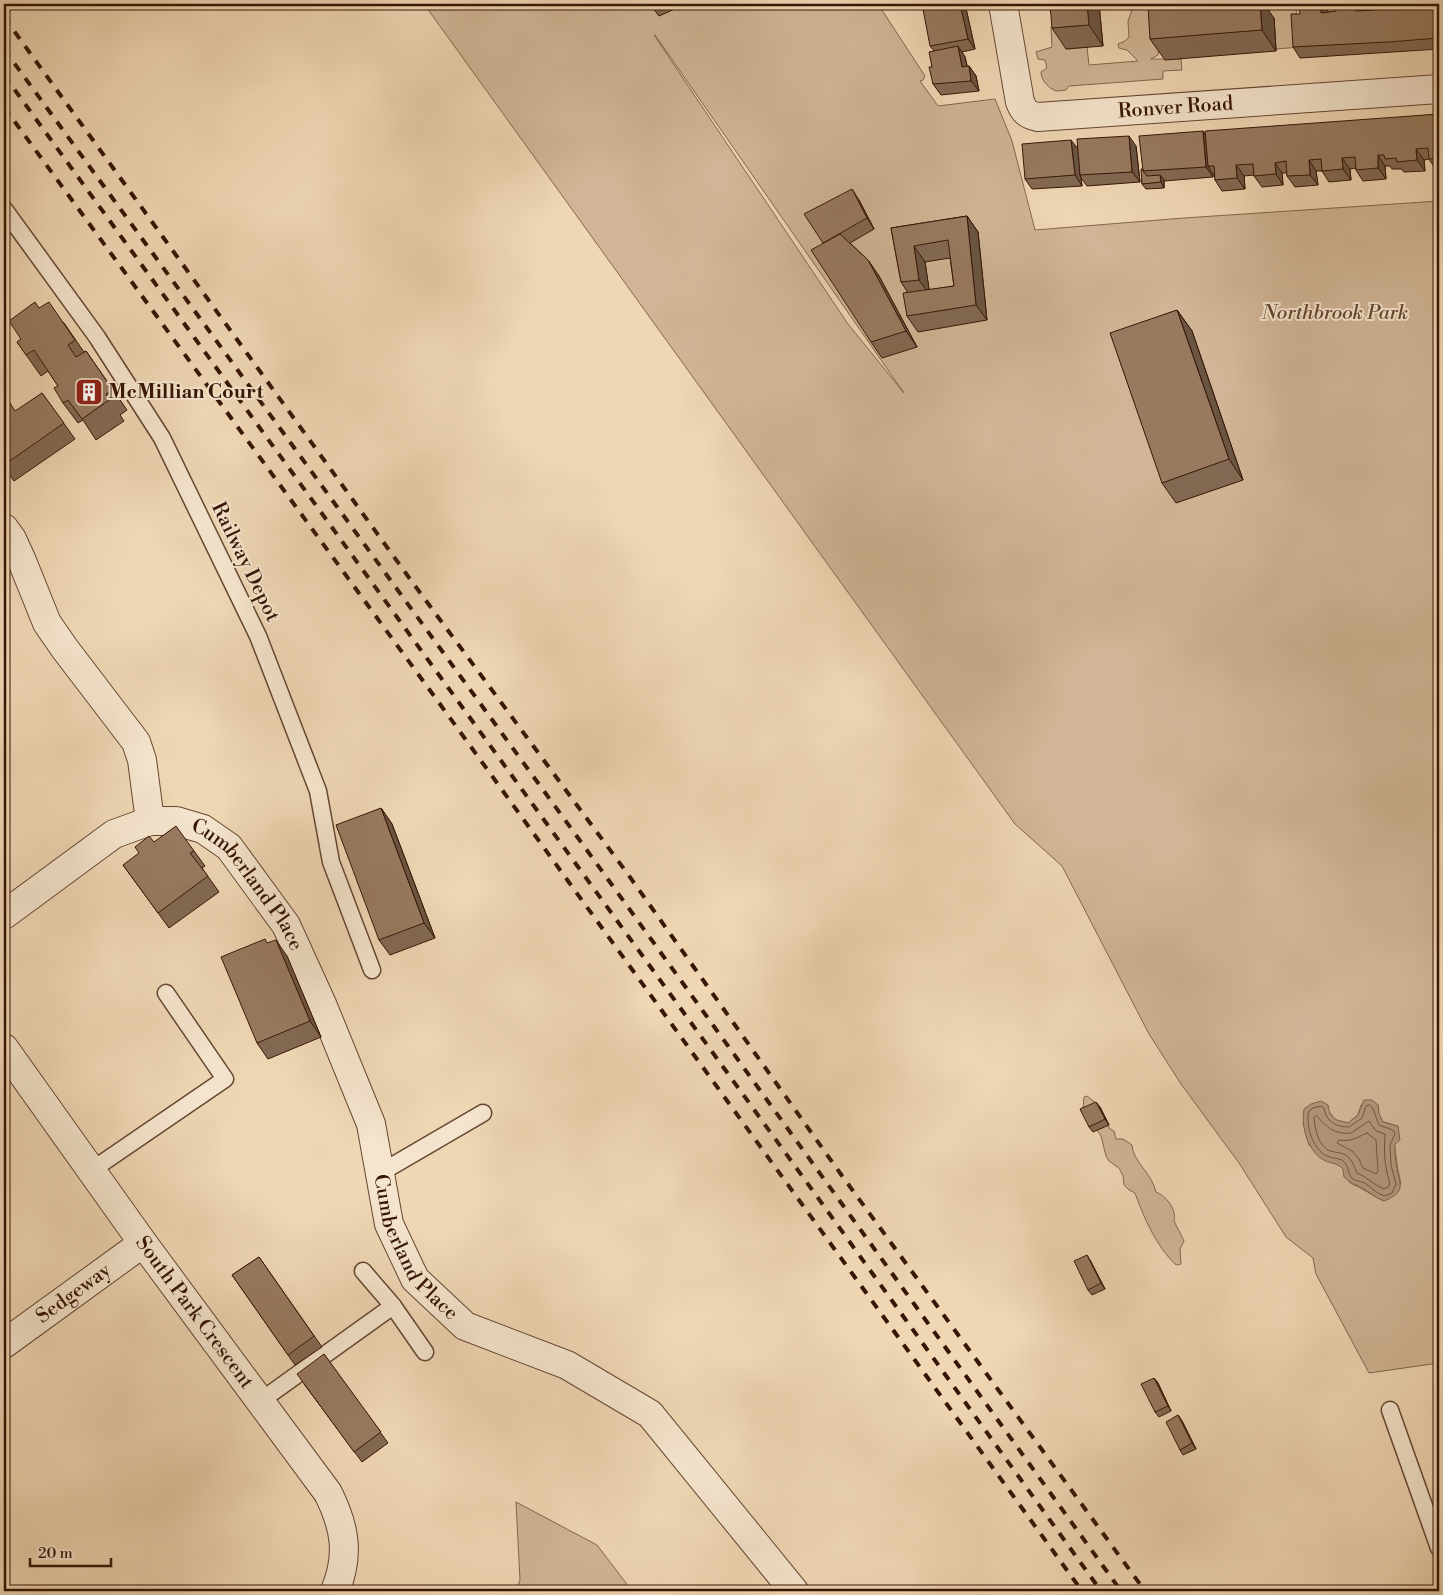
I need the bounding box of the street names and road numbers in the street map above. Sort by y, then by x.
street label: Ronver Road [1117,91,1235,124]
street label: Railway Depot [205,498,285,626]
street label: Cumberland Place [189,814,308,954]
street label: Cumberland Place [368,1172,464,1326]
street label: South Park Crescent [130,1231,259,1394]
street label: Sedgeway [31,1258,116,1329]

